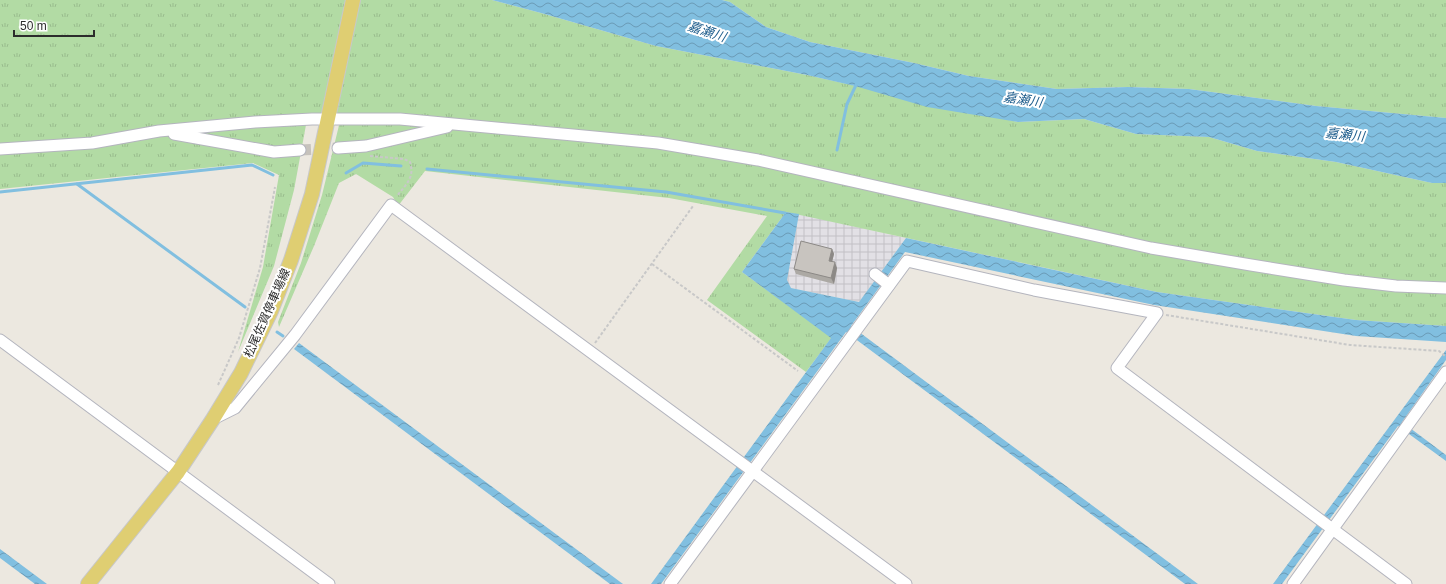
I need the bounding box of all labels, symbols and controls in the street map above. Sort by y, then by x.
scale bar [14,12,94,38]
water label: 嘉瀬川 [686,18,730,45]
text: 50 m [20,19,47,33]
water label: 嘉瀬川 [1002,89,1045,110]
water label: 嘉瀬川 [1325,125,1367,144]
street label: 松尾佐賀停車場線 [241,266,293,360]

